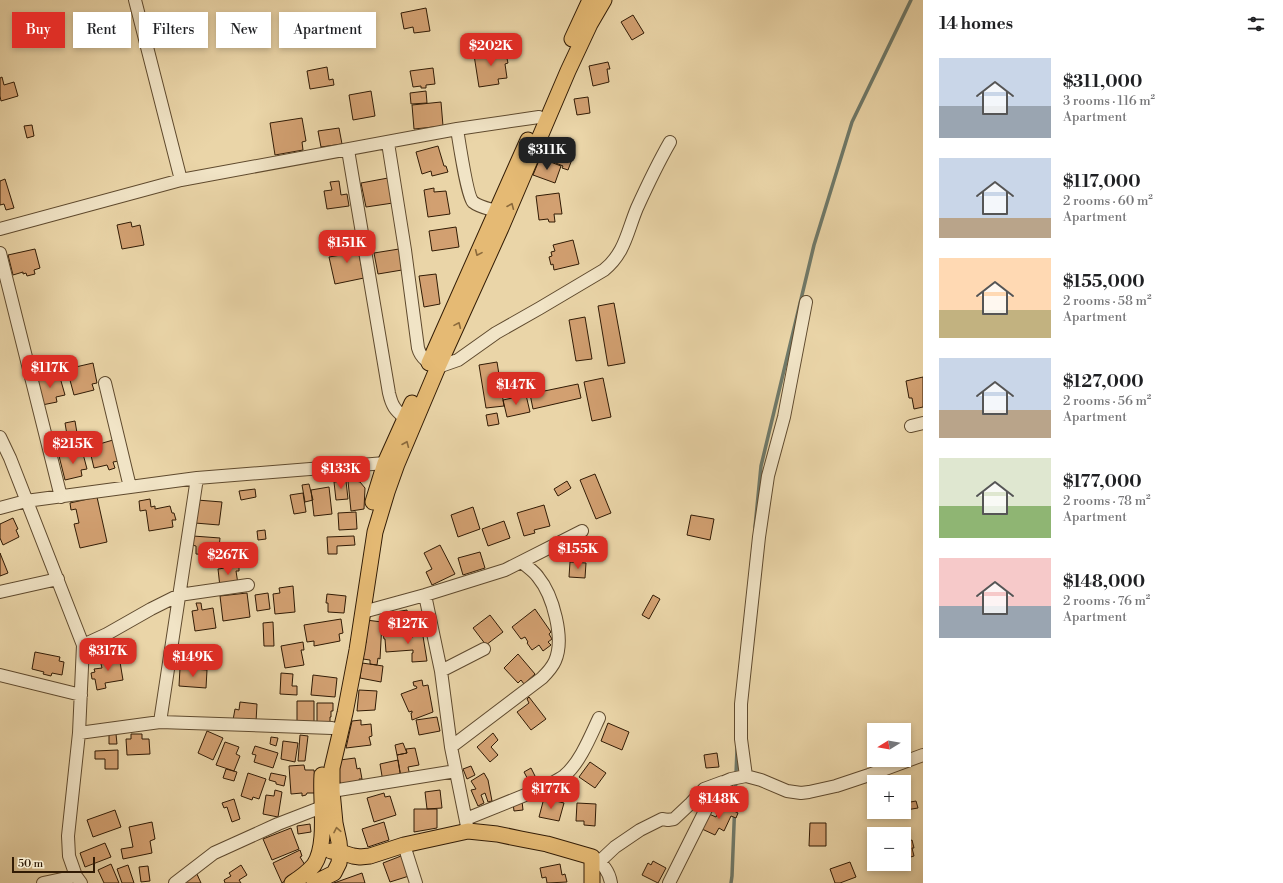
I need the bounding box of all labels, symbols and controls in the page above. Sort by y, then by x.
chip: Buy [12,12,65,48]
chip: Rent [73,12,131,48]
chip: Filters [139,12,208,48]
chip: New [216,12,271,48]
chip: Apartment [279,12,376,48]
text: 14 homes [939,13,1013,35]
icon: filters [1245,13,1267,35]
pin: $202K [463,33,519,67]
text: $202K [469,38,513,54]
text: $311,000 [1063,71,1142,93]
icon: home [971,74,1019,122]
text: 3 rooms · 116 m² [1063,93,1155,109]
text: Apartment [1063,109,1127,125]
pin: $311K [519,137,575,171]
text: $311K [528,142,566,158]
text: $117,000 [1063,171,1141,193]
icon: home [971,174,1019,222]
text: 2 rooms · 60 m² [1063,193,1153,209]
one-way arrow [506,203,514,211]
text: Apartment [1063,209,1127,225]
pin: $151K [319,230,375,264]
text: $151K [328,235,366,251]
one-way arrow [474,250,482,257]
text: $155,000 [1063,271,1145,293]
icon: home [971,274,1019,322]
text: 2 rooms · 58 m² [1063,293,1152,309]
text: Apartment [1063,309,1127,325]
one-way arrow [453,321,461,329]
pin: $117K [22,355,78,389]
text: $117K [31,360,69,376]
text: $127,000 [1063,371,1144,393]
pin: $147K [488,372,544,406]
icon: home [971,374,1019,422]
text: $147K [496,377,536,393]
text: 2 rooms · 56 m² [1063,393,1151,409]
text: Apartment [1063,409,1127,425]
pin: $215K [45,431,101,465]
text: $215K [53,436,93,452]
one-way arrow [401,440,409,447]
pin: $133K [313,456,369,490]
text: $133K [321,461,361,477]
text: $177,000 [1063,471,1142,493]
icon: home [971,474,1019,522]
text: 2 rooms · 78 m² [1063,493,1151,509]
text: Apartment [1063,509,1127,525]
pin: $155K [550,536,606,570]
text: $155K [558,541,598,557]
pin: $267K [200,542,256,576]
text: $267K [207,547,249,563]
text: $148,000 [1063,571,1145,593]
icon: home [971,574,1019,622]
text: 2 rooms · 76 m² [1063,593,1150,609]
text: Apartment [1063,609,1127,625]
pin: $127K [380,611,436,645]
text: $127K [388,616,428,632]
pin: $317K [80,638,136,672]
text: $317K [89,643,127,659]
pin: $149K [165,644,221,678]
text: $149K [173,649,213,665]
north arrow [867,723,911,767]
map controls [867,723,911,871]
button: + [867,775,911,819]
pin: $177K [523,776,579,810]
text: $177K [532,781,570,797]
pin: $148K [691,786,747,820]
text: $148K [699,791,739,807]
one-way arrow [333,827,341,833]
button: − [867,827,911,871]
scale bar [12,855,95,874]
text: 50 m [18,857,43,871]

